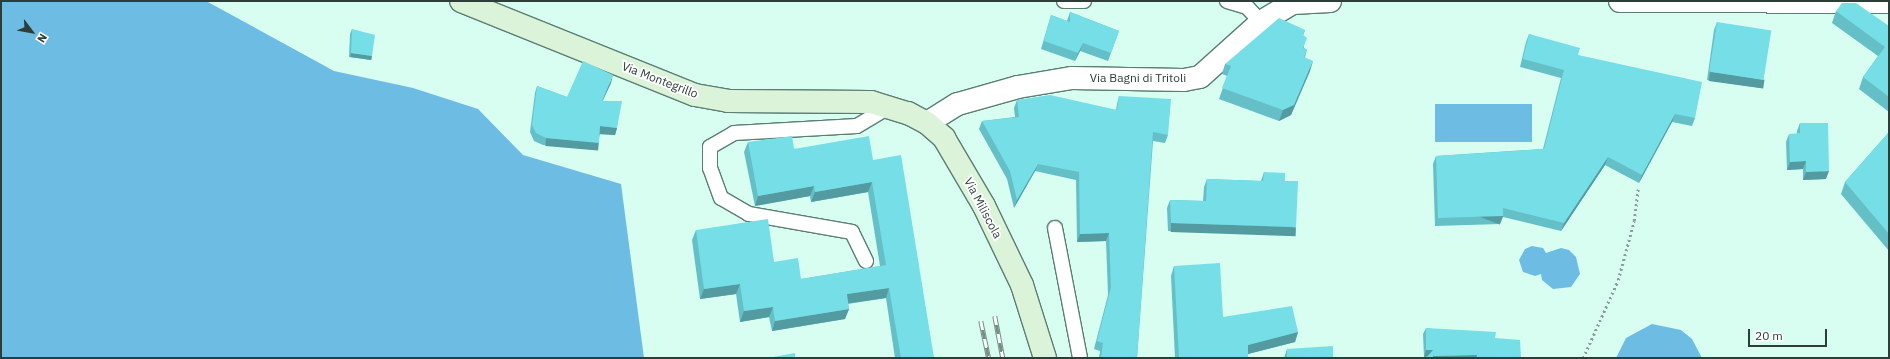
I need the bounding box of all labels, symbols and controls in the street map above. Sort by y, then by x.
north arrow [12,12,52,52]
text: N [34,31,50,45]
street label: Via Montegrillo [620,59,700,101]
street label: Via Bagni di Tritoli [1090,71,1186,85]
street label: Via Miliscola [961,175,1005,241]
scale bar [1750,321,1829,347]
text: 20 m [1755,328,1783,343]

